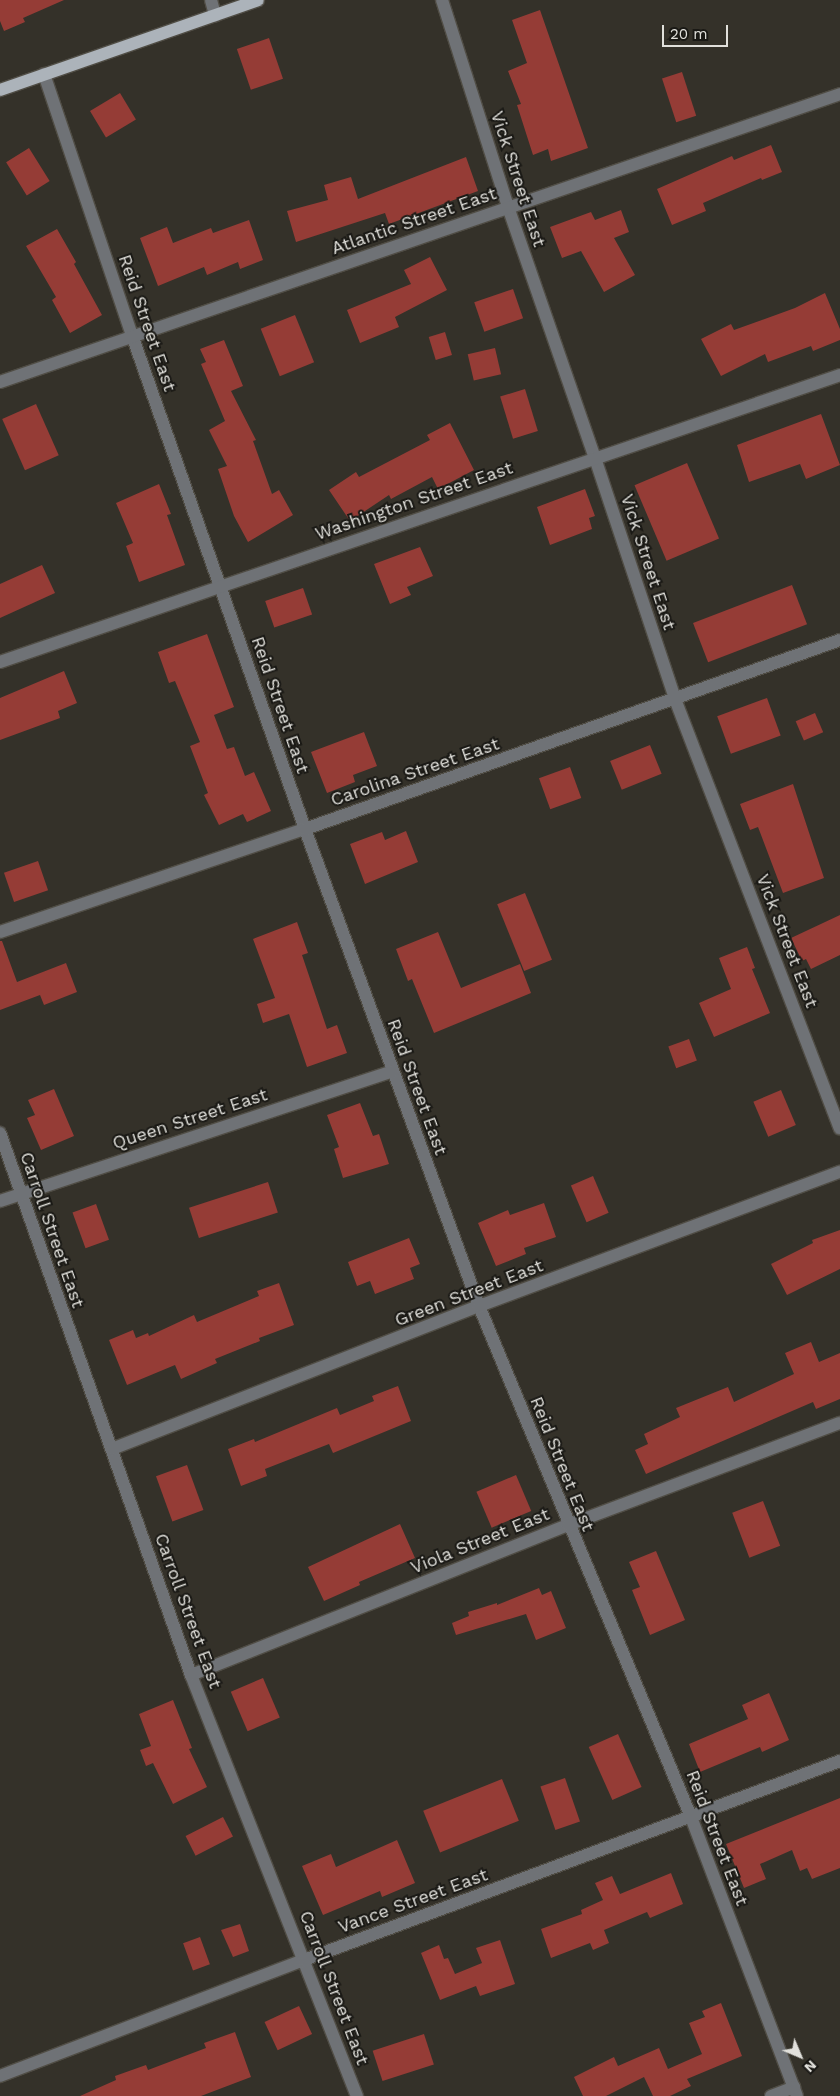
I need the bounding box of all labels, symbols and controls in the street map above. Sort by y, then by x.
scale bar [665,15,731,47]
text: 20 m [670,25,708,43]
street label: Vick Street East [486,108,550,250]
street label: Atlantic Street East [329,183,499,259]
street label: Reid Street East [113,252,181,394]
street label: Washington Street East [312,457,516,545]
street label: Vick Street East [616,491,680,633]
street label: Reid Street East [246,634,314,776]
street label: Carolina Street East [328,733,502,811]
street label: Vick Street East [751,871,823,1011]
street label: Reid Street East [382,1016,452,1158]
street label: Queen Street East [110,1084,270,1154]
street label: Carroll Street East [15,1149,89,1311]
street label: Green Street East [392,1255,546,1331]
street label: Reid Street East [525,1394,599,1534]
street label: Viola Street East [407,1503,553,1579]
street label: Carroll Street East [150,1530,226,1692]
street label: Reid Street East [681,1767,753,1909]
street label: Vance Street East [335,1864,491,1938]
street label: Carroll Street East [295,1908,373,2068]
north arrow [775,2031,825,2081]
text: N [801,2057,820,2076]

